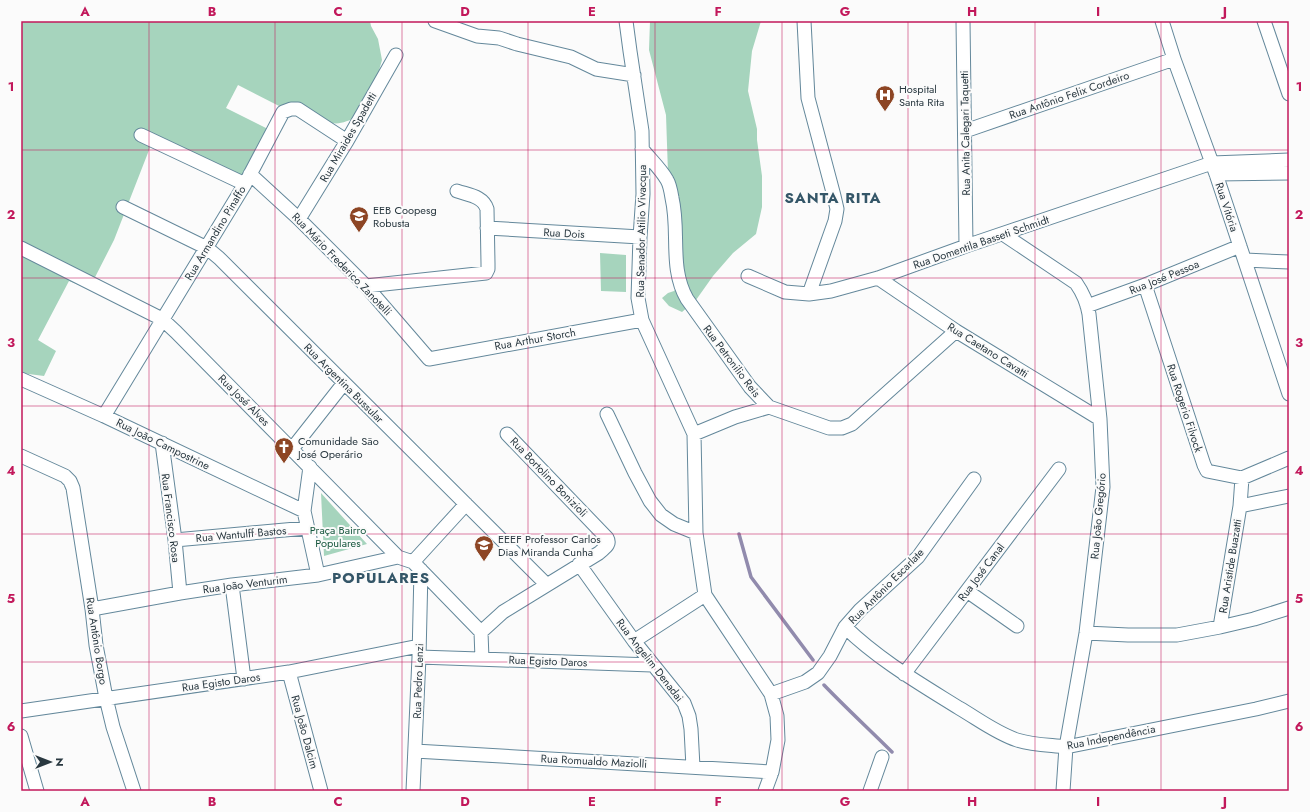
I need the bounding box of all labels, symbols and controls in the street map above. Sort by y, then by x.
text: A [79,2,90,21]
text: B [208,2,217,21]
text: C [333,2,343,21]
text: D [460,2,470,21]
text: E [588,2,596,21]
text: F [714,2,722,21]
text: G [840,2,851,21]
text: H [967,2,977,21]
text: I [1096,2,1100,21]
text: J [1220,2,1227,21]
street label: Rua Antônio Felix Cordeiro [1007,67,1131,123]
street label: Rua Anita Calegari Taquetti [956,70,974,196]
text: 1 [8,77,14,96]
text: 1 [1296,77,1302,96]
place label: Hospital Santa Rita [899,81,944,110]
hospital icon: Hospital Santa Rita [874,84,896,112]
street label: Rua Miraides Spadetti [316,89,380,185]
street label: Rua Senador Atilio Vivacqua [632,164,650,298]
street label: Rua Vitória [1211,180,1243,234]
street label: Rua Armandino Pinaffo [180,183,250,283]
district label: SANTA RITA [784,187,882,209]
place label: EEB Coopesg Robusta [373,202,437,231]
text: 2 [7,205,15,224]
school or university icon: EEB Coopesg Robusta [348,205,370,233]
text: 2 [1295,205,1303,224]
street label: Rua Mário Frederico Zanotelli [288,209,396,319]
street label: Rua Domentila Basseti Schmidt [911,211,1051,273]
street label: Rua Dois [543,224,586,242]
street label: Rua José Pessoa [1127,256,1201,298]
street label: Rua Caetano Cavatti [944,319,1032,382]
street label: Rua Petronilio Reis [700,322,765,401]
street label: Rua Arthur Storch [493,324,577,354]
text: 3 [7,333,15,352]
text: 3 [1295,333,1303,352]
street label: Rua Argentina Bussular [300,339,388,427]
street label: Rua Rogerio Filvock [1163,362,1207,454]
street label: Rua José Alves [215,371,274,430]
street label: Rua João Campostrine [113,414,213,474]
place label: Comunidade São José Operário [296,433,379,462]
street label: Rua Bortolino Bonizioli [507,433,592,521]
church icon: Comunidade São José Operário [273,436,295,464]
text: 4 [6,461,16,480]
text: 4 [1294,461,1304,480]
street label: Rua João Gregório [1086,472,1110,560]
street label: Rua Francisco Rosa [158,473,184,563]
street label: Rua Aristide Buazatti [1215,518,1245,614]
street label: Rua Wantulff Bastos [195,522,288,546]
park label: Praça Bairro Populares [310,522,366,551]
place label: EEEF Professor Carlos Dias Miranda Cunha [498,531,601,560]
school or university icon: EEEF Professor Carlos Dias Miranda Cunha [473,534,495,562]
street label: Rua José Canal [954,540,1008,604]
street label: Rua Antônio Escarlate [845,544,928,627]
district label: POPULARES [332,567,430,589]
street label: Rua João Venturim [202,571,288,597]
text: 5 [7,589,15,608]
text: 5 [1295,589,1303,608]
street label: Rua Antônio Borgo [82,596,112,686]
street label: Rua Angelim Denadai [612,615,688,705]
street label: Rua Pedro Lenzi [409,643,427,719]
street label: Rua Egisto Daros [508,652,588,670]
street label: Rua Egisto Daros [181,669,262,695]
street label: Rua João Dalcim [287,693,323,771]
text: 6 [7,717,16,736]
text: 6 [1295,717,1304,736]
street label: Rua Independência [1065,721,1157,753]
north arrow [30,742,70,782]
street label: Rua Romualdo Maziolli [540,750,648,772]
text: N [52,758,68,766]
text: A [79,792,90,811]
text: B [208,792,217,811]
text: C [333,792,343,811]
text: D [460,792,470,811]
text: E [588,792,596,811]
text: F [714,792,722,811]
text: G [840,792,851,811]
text: H [967,792,977,811]
text: I [1096,792,1100,811]
text: J [1220,792,1227,811]

